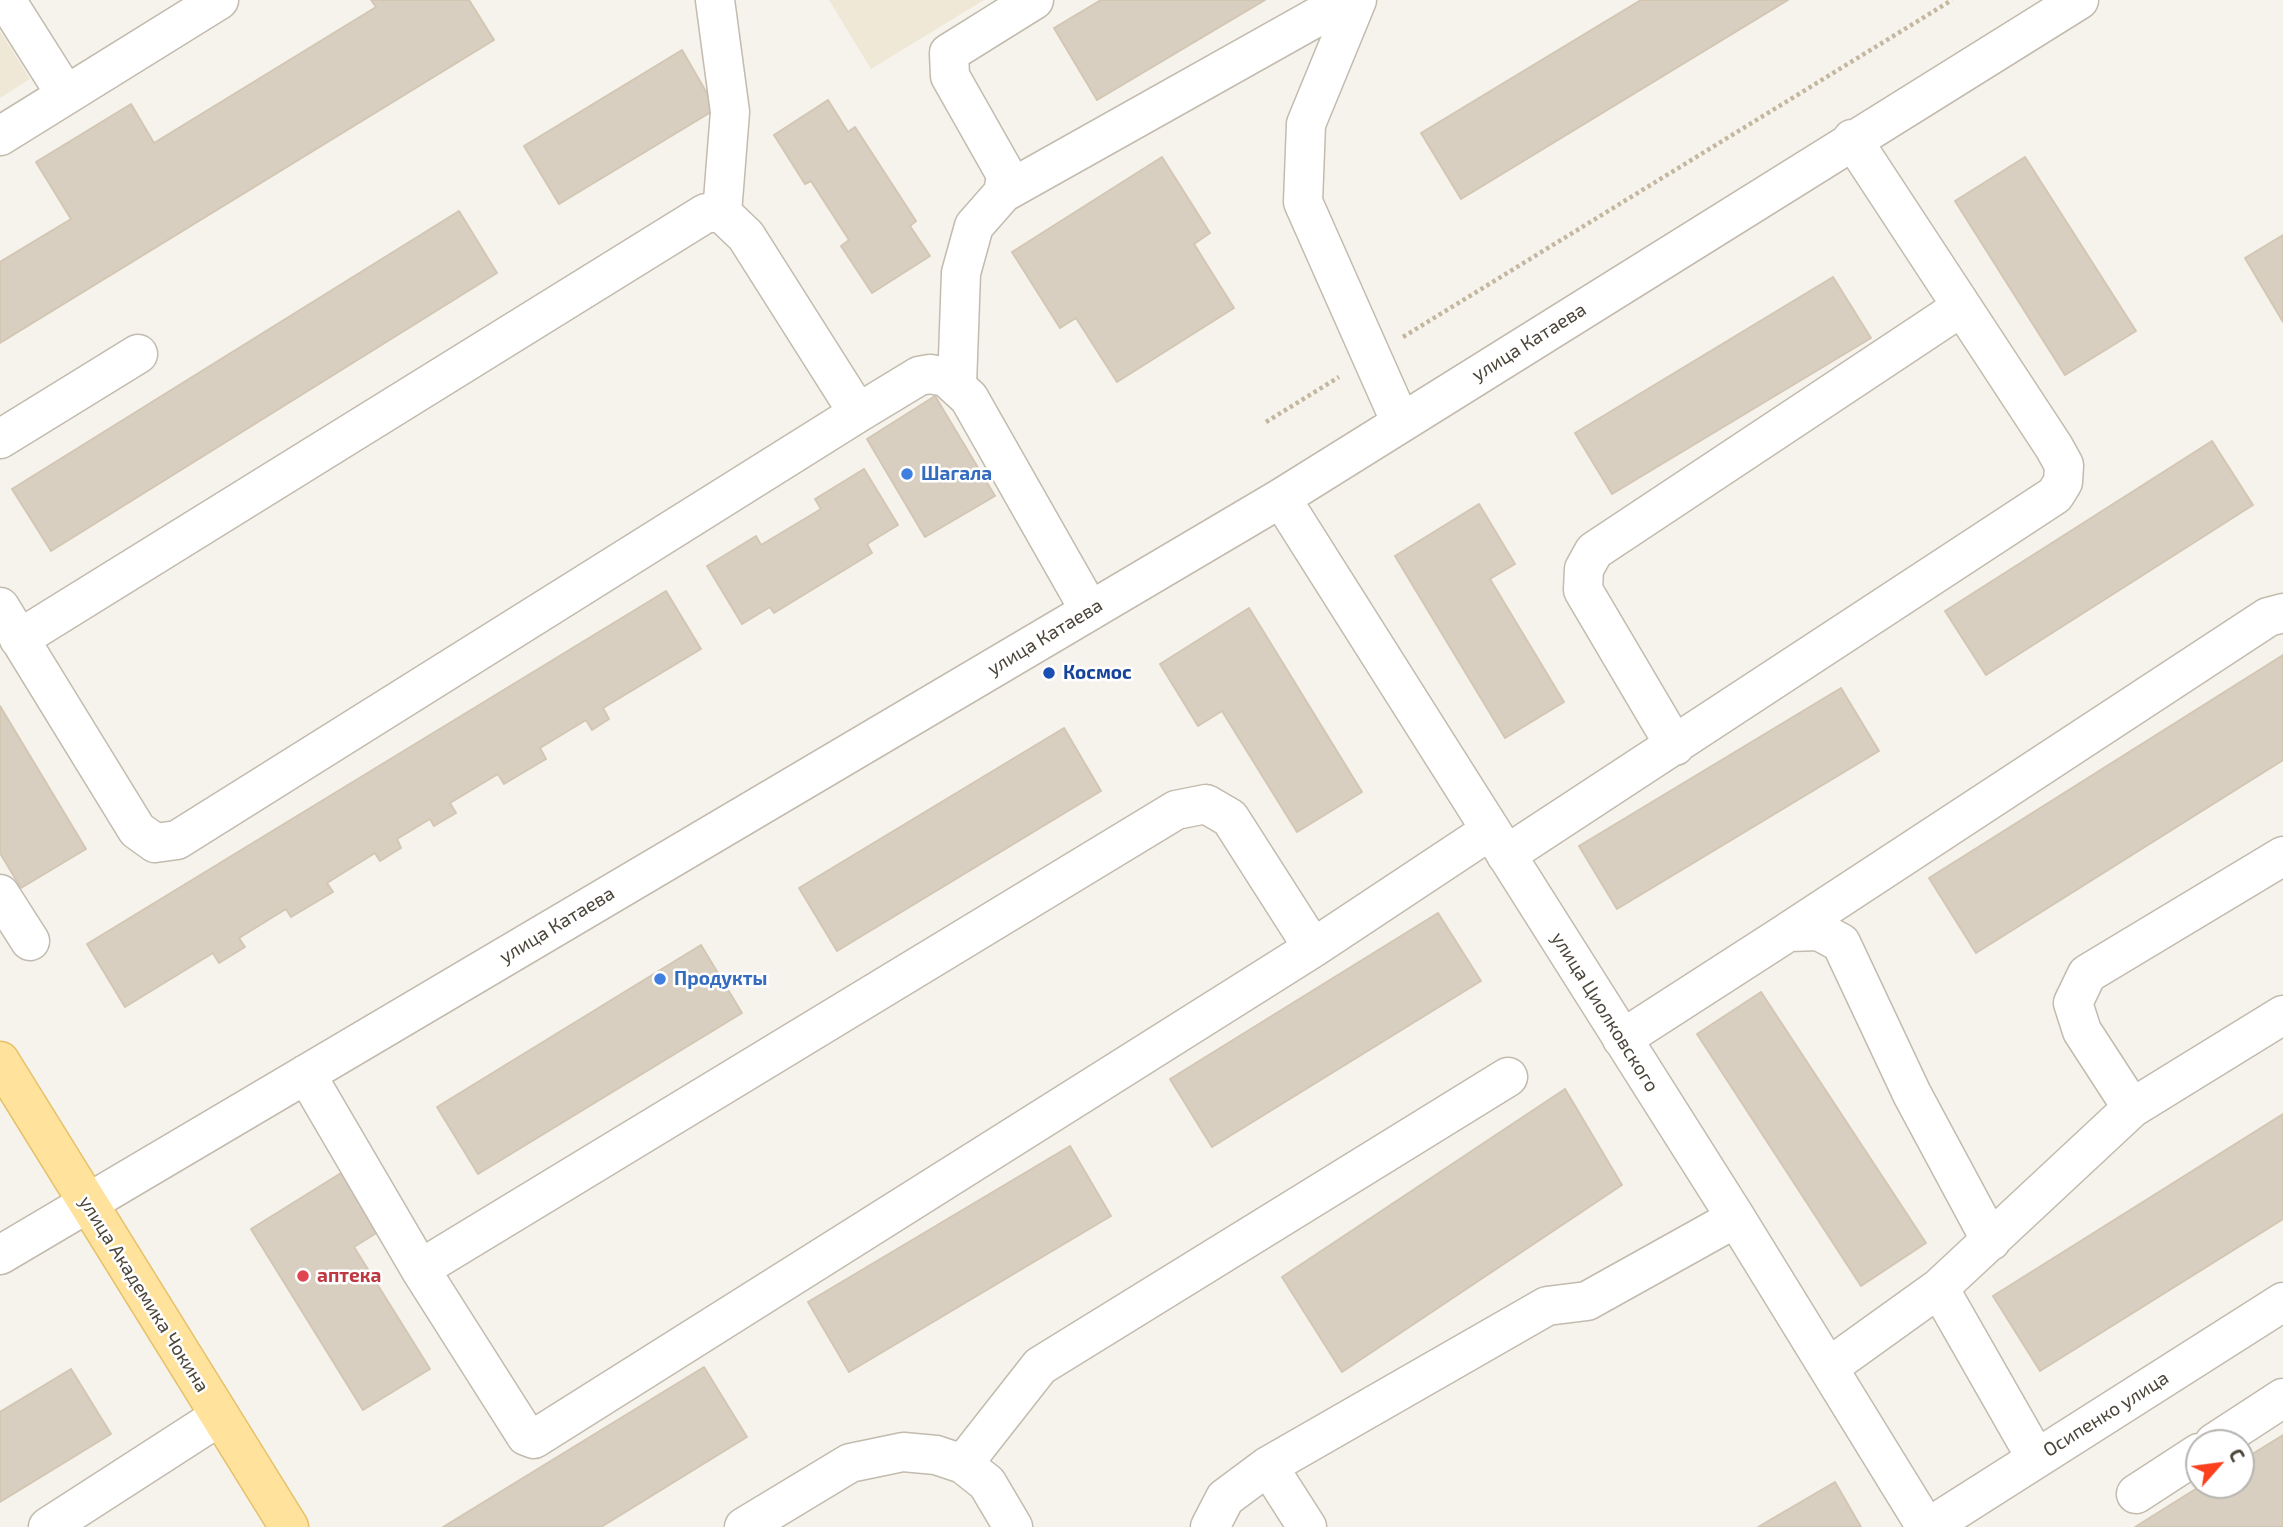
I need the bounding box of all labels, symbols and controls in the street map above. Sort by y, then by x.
street label: улица Катаева [1468,298,1590,386]
place label: Шагала [921,463,992,485]
marker: Шагала [899,466,915,482]
street label: улица Катаева [983,594,1107,680]
place label: Космос [1063,662,1132,684]
marker: Космос [1041,665,1057,681]
street label: улица Катаева [495,882,619,968]
street label: улица Циолковского [1547,928,1663,1096]
place label: Продукты [674,968,767,990]
marker: Продукты [652,971,668,987]
street label: улица Академика Чокина [74,1192,214,1396]
place label: аптека [317,1265,381,1287]
marker: аптека [295,1268,311,1284]
street label: Осипенко улица [2039,1366,2173,1462]
north arrow [2185,1429,2255,1499]
text: С [2224,1445,2250,1465]

